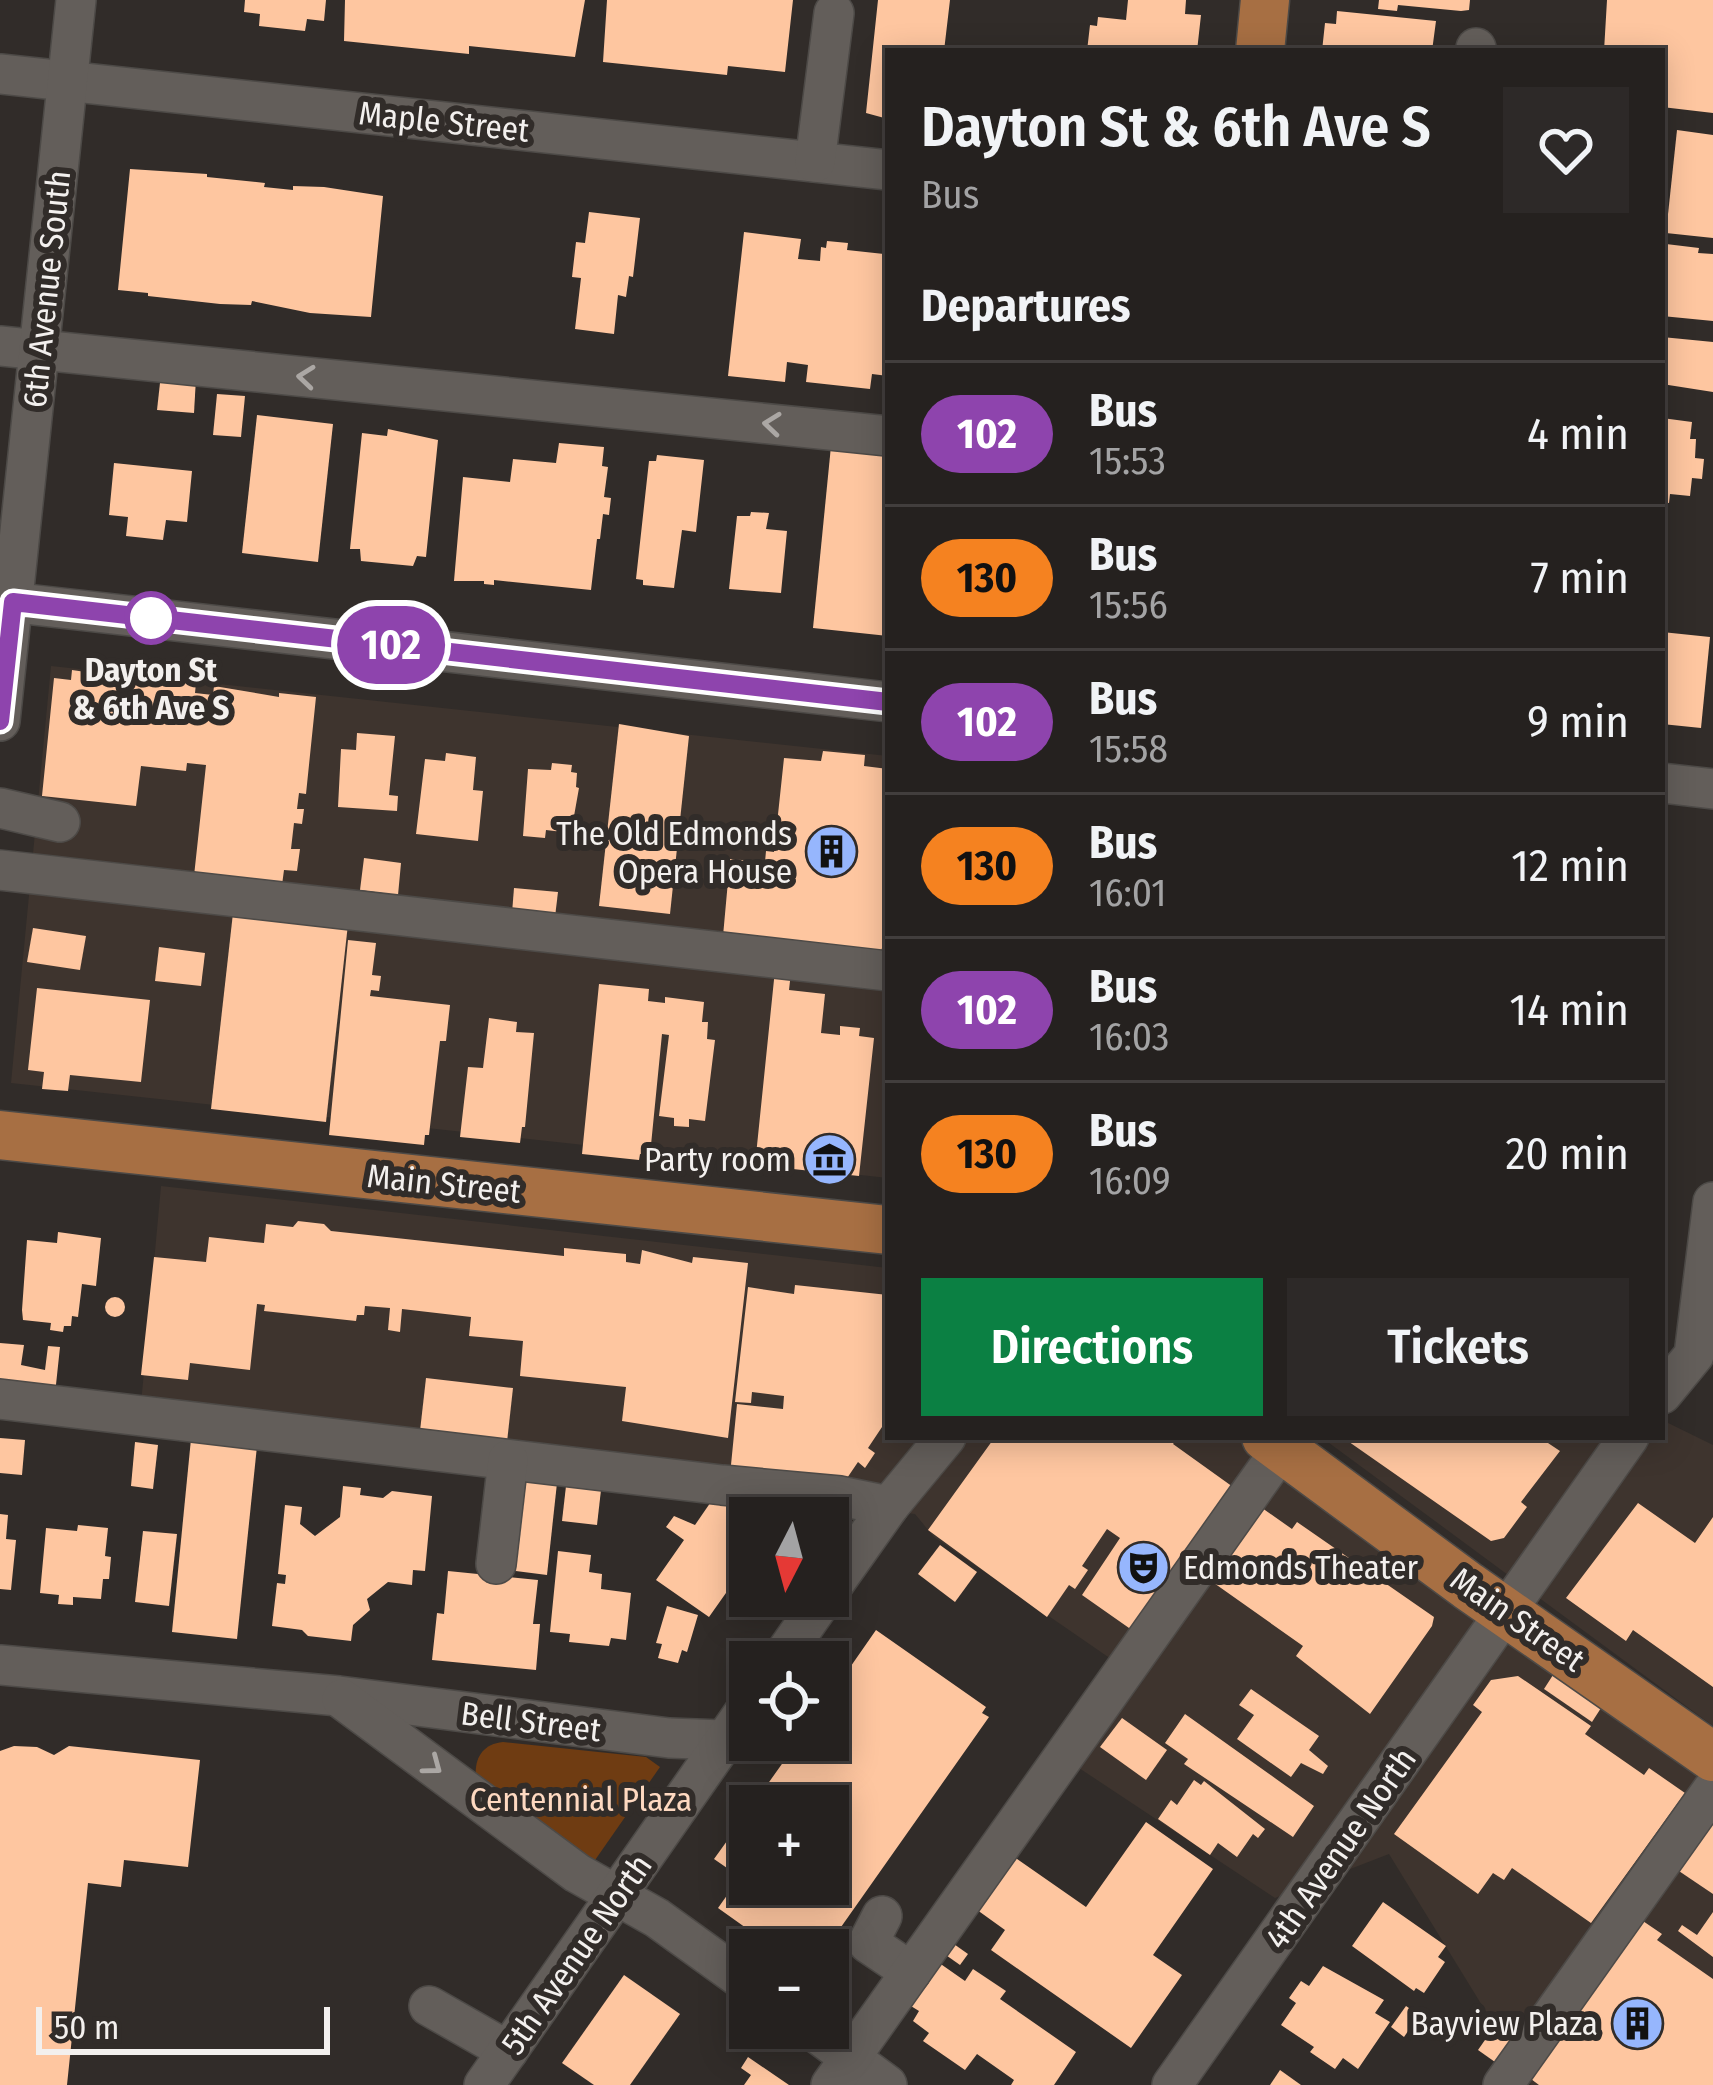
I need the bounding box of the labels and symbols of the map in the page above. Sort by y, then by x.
street label: Maple Street [357,93,531,151]
street label: 6th Avenue South [15,168,79,410]
one-way arrow [296,365,315,390]
one-way arrow [762,412,781,437]
marker: Dayton St & 6th Ave S [126,593,176,643]
line badge: 102 [322,606,460,684]
place label: Dayton St & 6th Ave S [73,650,229,728]
place label: The Old Edmonds Opera House [556,814,792,892]
building icon: The Old Edmonds Opera House [803,824,859,880]
museum icon: Party room [802,1131,858,1187]
place label: Party room [644,1140,791,1180]
street label: Main Street [365,1156,523,1212]
north arrow [729,1497,849,1617]
theatre icon: Edmonds Theater [1116,1539,1172,1595]
place label: Edmonds Theater [1183,1548,1419,1588]
street label: Main Street [1443,1559,1592,1681]
street label: Bell Street [459,1694,603,1750]
street label: 4th Avenue North [1257,1740,1425,1957]
one-way arrow [420,1752,441,1774]
park label: Centennial Plaza [470,1780,692,1820]
street label: 5th Avenue North [493,1847,661,2062]
building icon: Bayview Plaza [1609,1995,1665,2051]
scale bar [36,2001,330,2054]
place label: Bayview Plaza [1410,2004,1598,2044]

